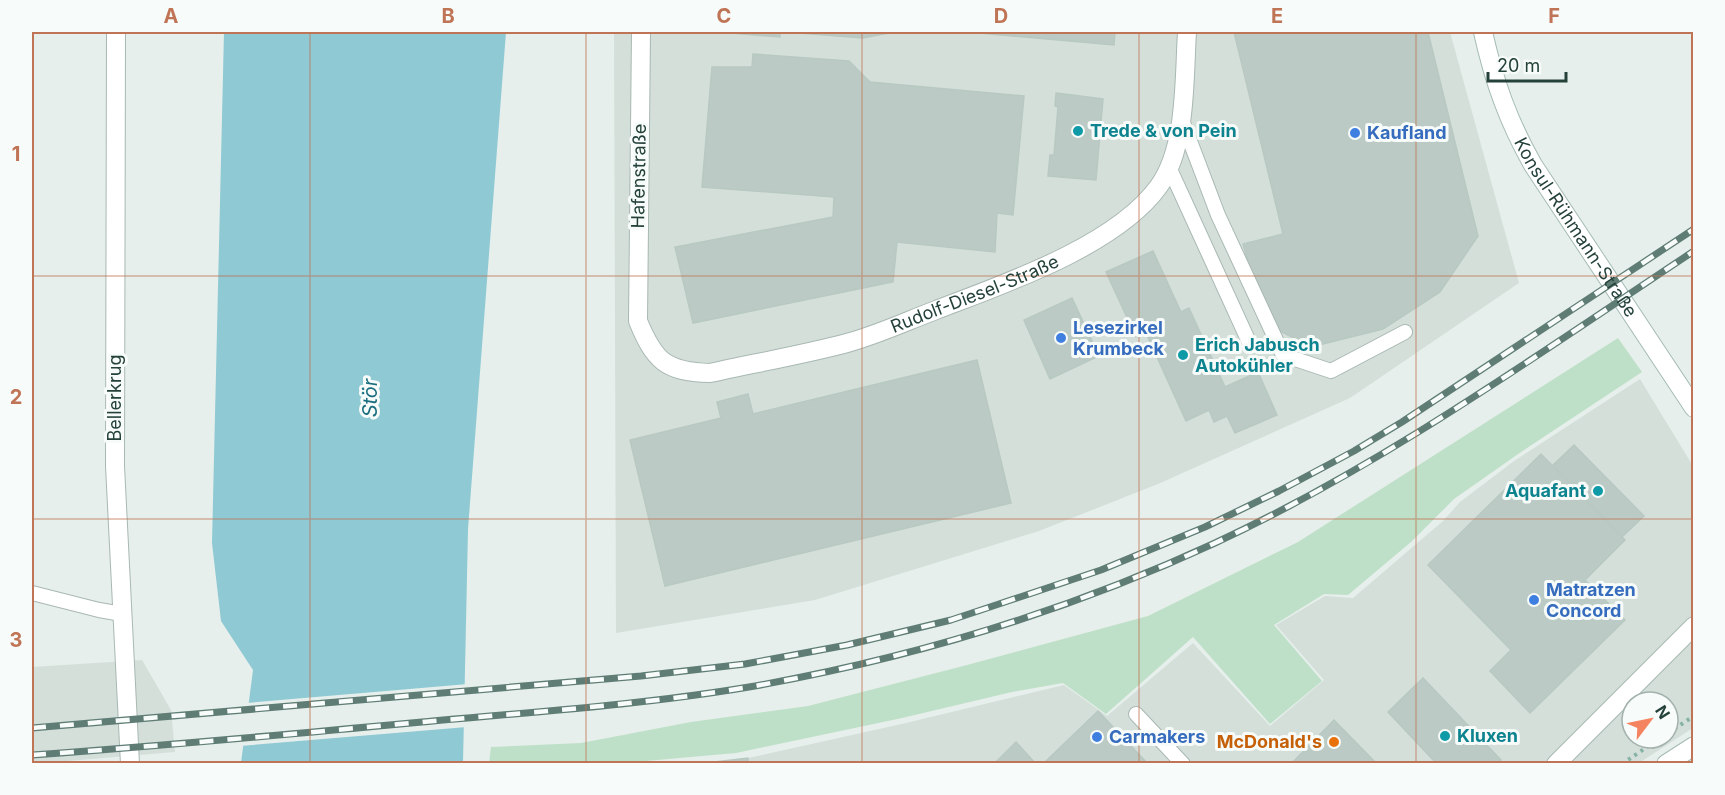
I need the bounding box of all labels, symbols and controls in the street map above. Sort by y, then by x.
text: A [164,4,179,28]
text: B [441,4,455,28]
text: C [717,4,731,28]
text: D [994,4,1008,28]
text: E [1271,4,1283,28]
text: F [1548,4,1560,28]
scale bar [1488,45,1566,83]
text: 20 m [1497,55,1540,76]
place label: Trede & von Pein [1090,120,1237,141]
place label: Kaufland [1367,122,1447,143]
street label: Hafenstraße [627,124,650,228]
marker: Trede & von Pein [1071,124,1085,138]
marker: Kaufland [1348,126,1362,140]
street label: Konsul-Rühmann-Straße [1510,134,1642,321]
text: 1 [12,142,20,166]
street label: Rudolf-Diesel-Straße [887,250,1062,337]
place label: Lesezirkel Krumbeck [1073,317,1165,359]
marker: Lesezirkel Krumbeck [1054,331,1068,345]
place label: Erich Jabusch Autokühler [1195,334,1320,376]
marker: Erich Jabusch Autokühler [1176,348,1190,362]
street label: Bellerkrug [104,355,125,441]
water label: Stör [358,378,382,417]
text: 2 [10,385,22,409]
place label: Aquafant [1505,480,1586,501]
marker: Aquafant [1591,484,1605,498]
place label: Matratzen Concord [1546,579,1636,621]
marker: Matratzen Concord [1527,593,1541,607]
text: 3 [10,628,22,652]
north arrow [1620,690,1680,750]
text: N [1651,702,1674,723]
place label: Kluxen [1457,725,1518,746]
place label: Carmakers [1109,726,1205,747]
marker: Kluxen [1438,729,1452,743]
marker: Carmakers [1090,730,1104,744]
place label: McDonald's [1217,731,1322,752]
marker: McDonald's [1327,735,1341,749]

